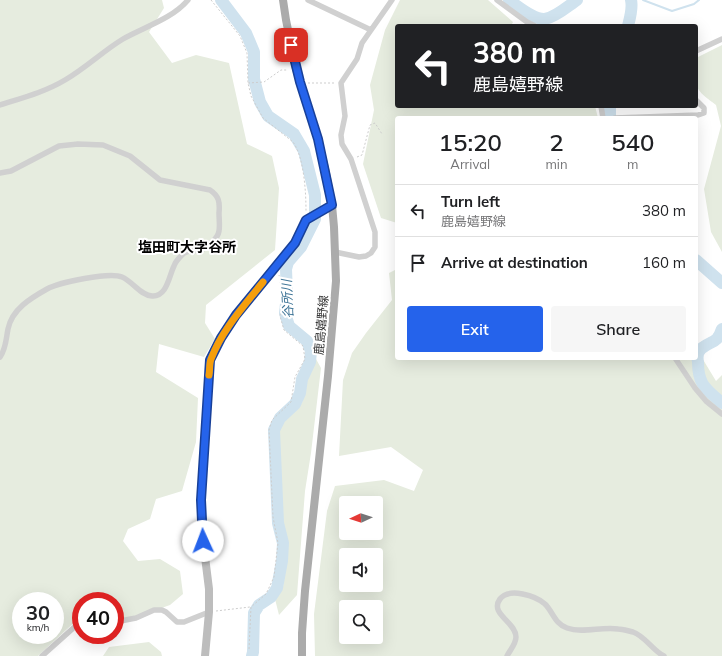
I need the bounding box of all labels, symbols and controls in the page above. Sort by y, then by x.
pin [274,28,308,62]
icon: arrive [280,34,302,56]
text: 380 m [473,35,556,70]
icon: left [407,40,459,92]
text: 鹿島嬉野線 [473,73,563,96]
text: 15:20 [439,127,502,157]
text: 2 [549,127,564,157]
text: 540 [611,127,654,157]
text: Arrival [450,156,490,172]
text: min [545,156,568,172]
text: m [627,156,638,172]
text: Turn left [441,192,500,211]
icon: left [407,200,429,222]
text: 380 m [642,201,686,220]
text: 鹿島嬉野線 [441,213,506,229]
district label: 塩田町大字谷所 [138,238,236,256]
icon: arrive [407,252,429,274]
text: Arrive at destination [441,253,588,272]
text: 160 m [642,253,686,272]
water label: 谷所川 [278,277,296,319]
street label: 鹿島嬉野線 [311,294,331,356]
button: Exit [407,306,543,352]
button: Share [551,306,686,352]
north arrow [339,496,383,540]
map controls [339,496,383,644]
position arrow [182,520,224,562]
button: sound [339,548,383,592]
speed limit sign: 40 [72,592,124,644]
text: 30 [26,600,50,625]
button: search [339,600,383,644]
text: km/h [27,621,49,634]

